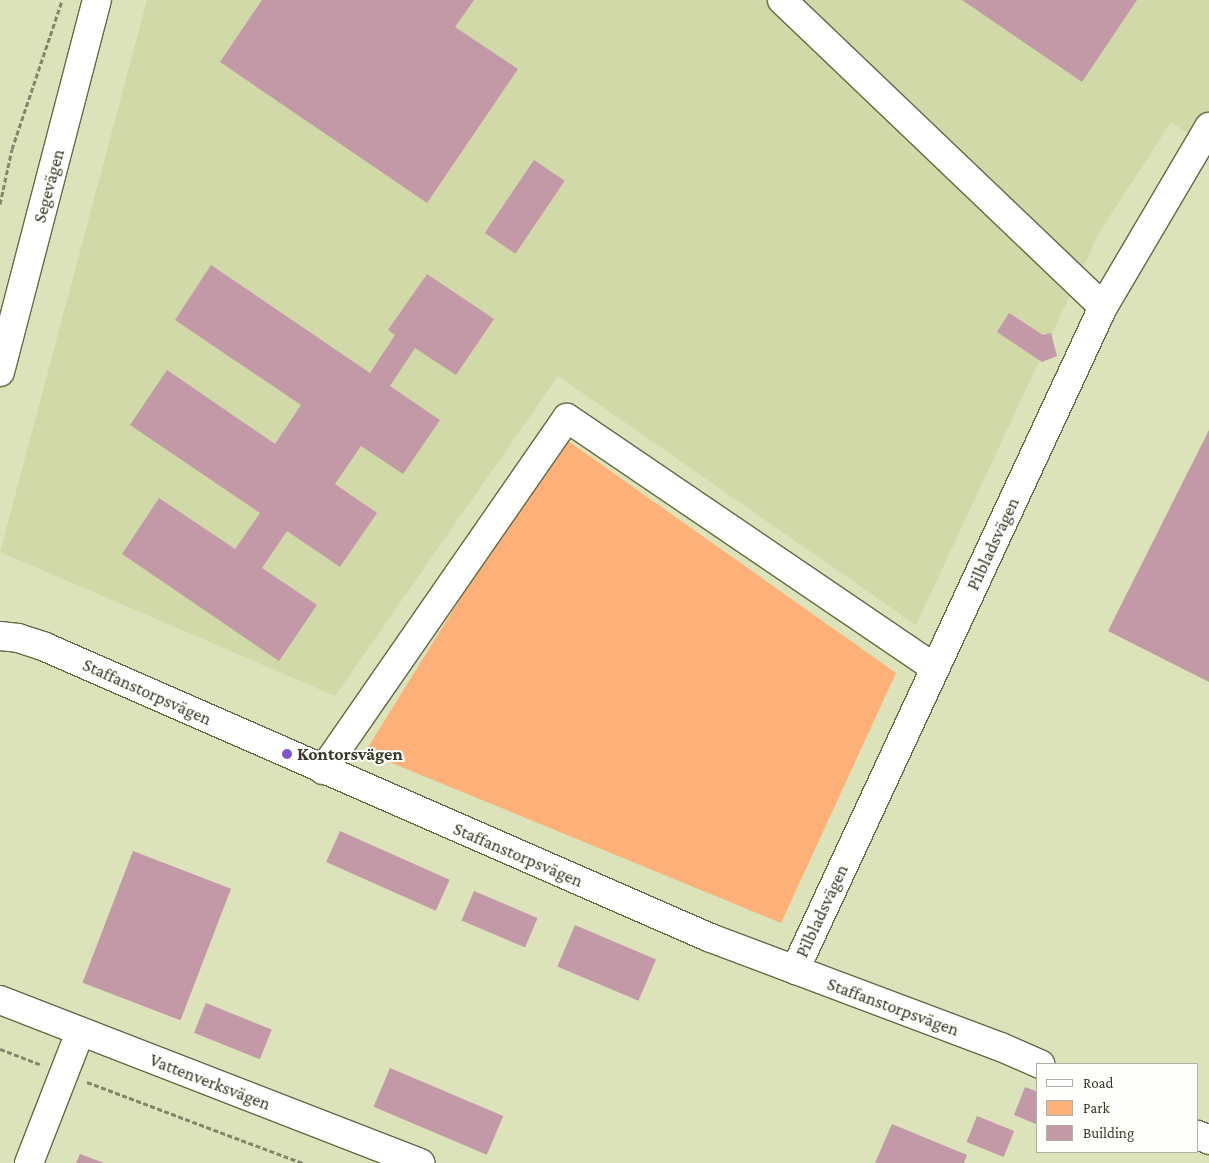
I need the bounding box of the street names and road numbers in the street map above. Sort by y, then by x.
street label: Segevägen [29,147,69,225]
street label: Pilbladsvägen [962,494,1024,594]
street label: Staffanstorpsvägen [79,654,215,730]
street label: Staffanstorpsvägen [450,818,586,892]
street label: Pilbladsvägen [791,861,853,961]
street label: Staffanstorpsvägen [824,973,962,1041]
street label: Vattenverksvägen [147,1049,273,1115]

